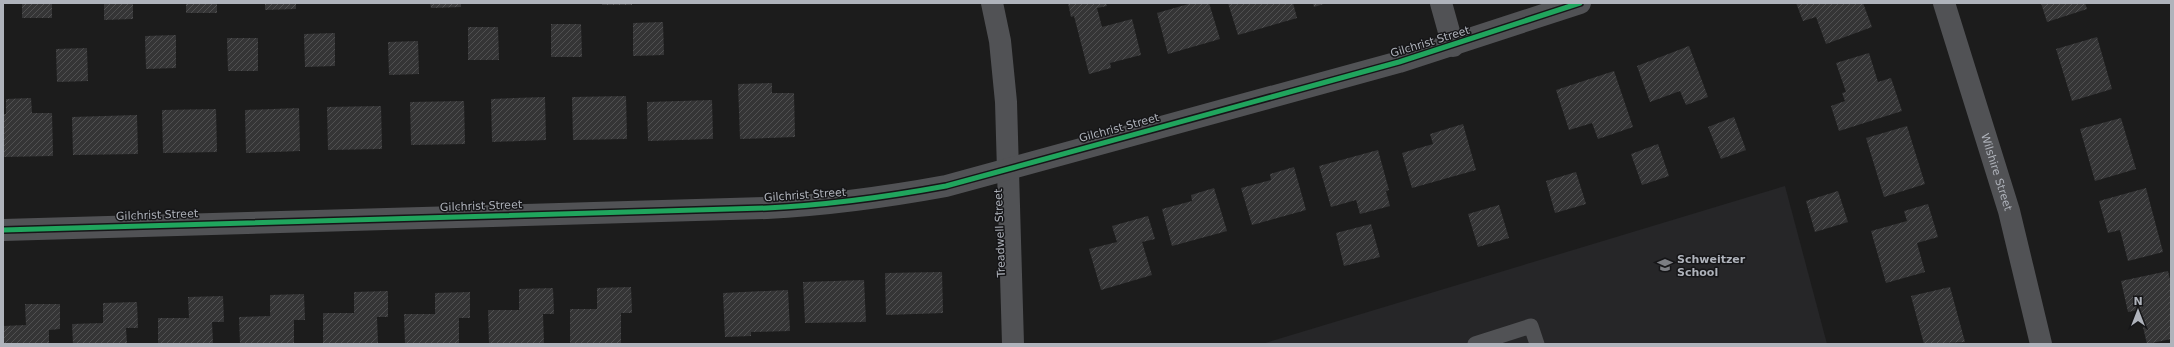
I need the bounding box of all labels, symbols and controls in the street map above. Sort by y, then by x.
street label: Gilchrist Street [1389,24,1472,60]
street label: Gilchrist Street [1078,111,1161,145]
street label: Wilshire Street [1979,132,2015,213]
street label: Gilchrist Street [764,186,847,204]
street label: Treadwell Street [992,188,1008,279]
street label: Gilchrist Street [440,198,523,214]
street label: Gilchrist Street [116,207,199,223]
place label: Schweitzer School [1677,253,1746,279]
school or university icon: Schweitzer School [1656,256,1674,274]
north arrow [2118,291,2158,331]
text: N [2133,295,2143,308]

